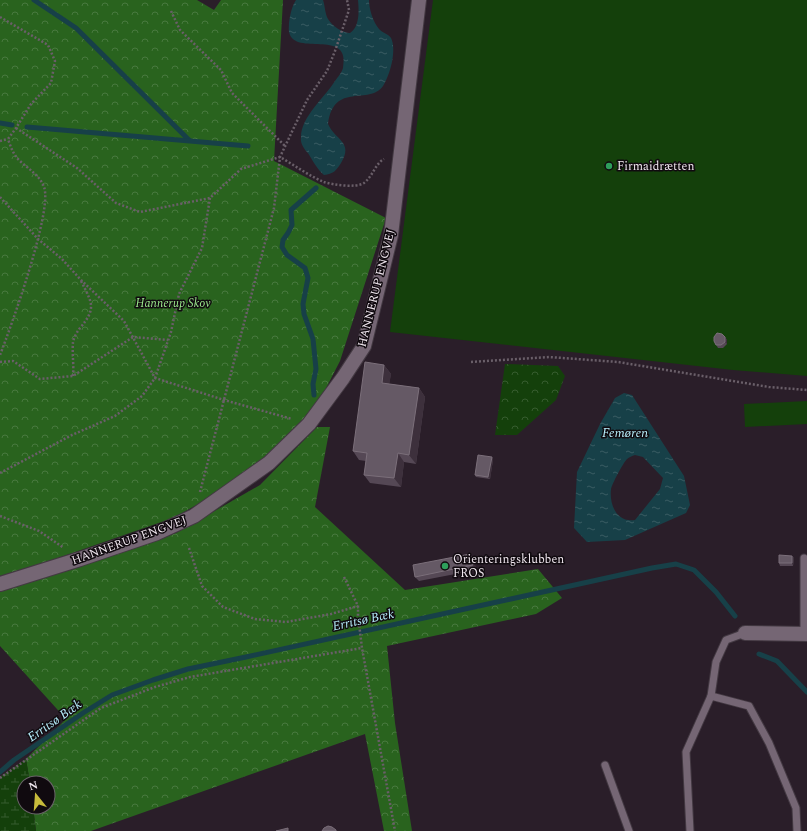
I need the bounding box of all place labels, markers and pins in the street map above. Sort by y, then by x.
place label: Firmaidrætten [617,157,694,176]
marker: Firmaidrætten [604,161,614,171]
place label: Orienteringsklubben FROS [453,550,564,583]
marker: Orienteringsklubben FROS [440,561,450,571]

